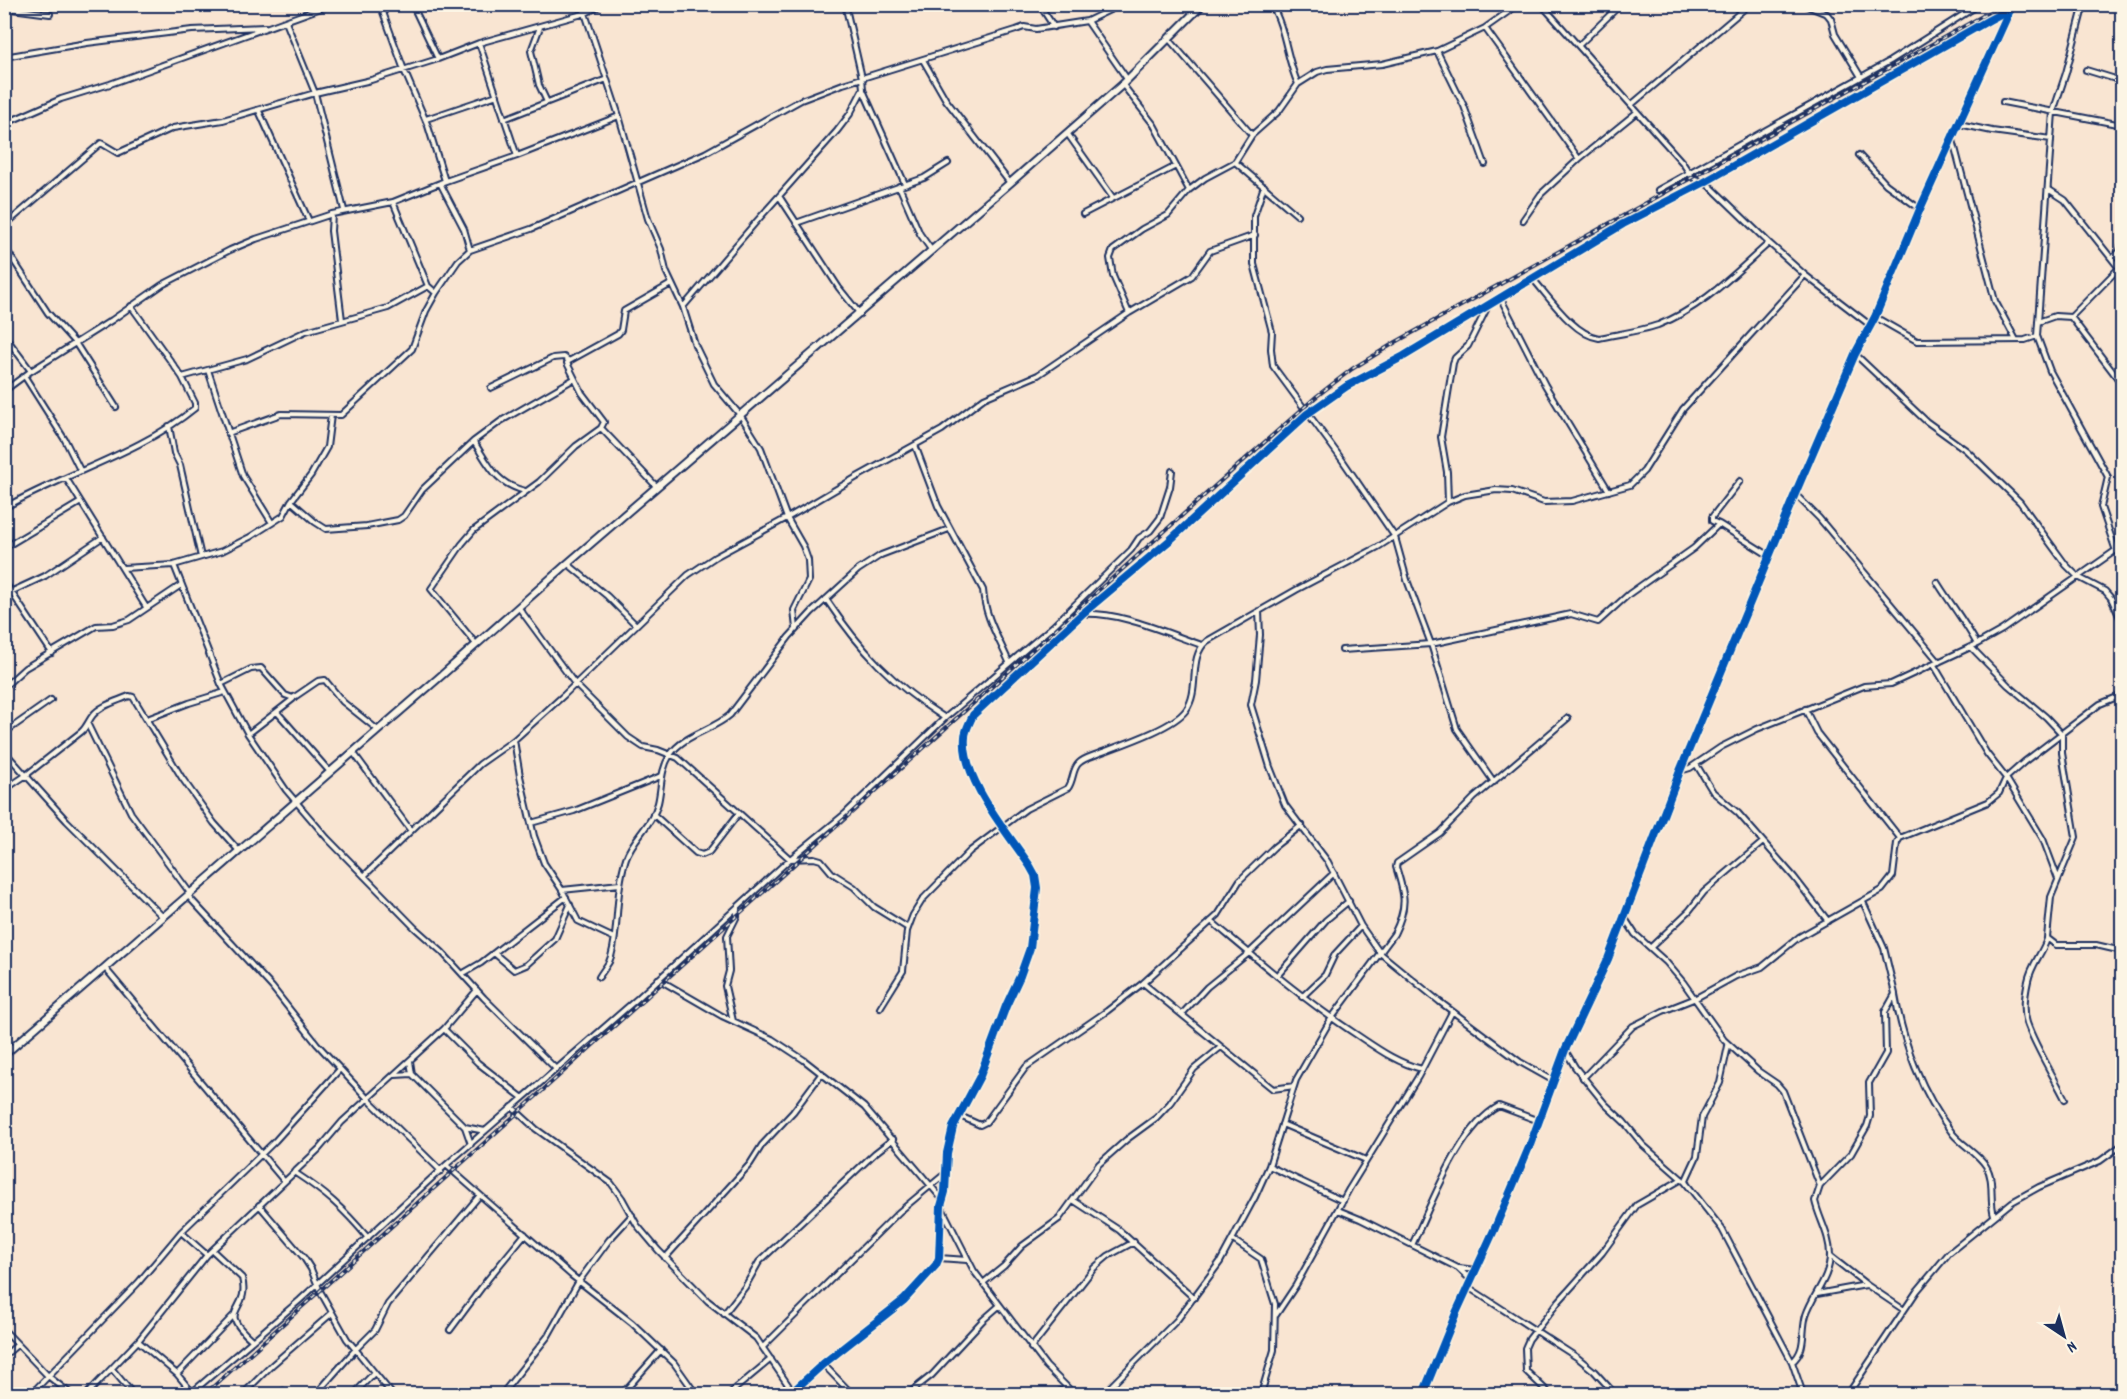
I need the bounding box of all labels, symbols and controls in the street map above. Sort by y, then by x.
north arrow [2034,1306,2094,1366]
text: N [2061,1334,2081,1358]

